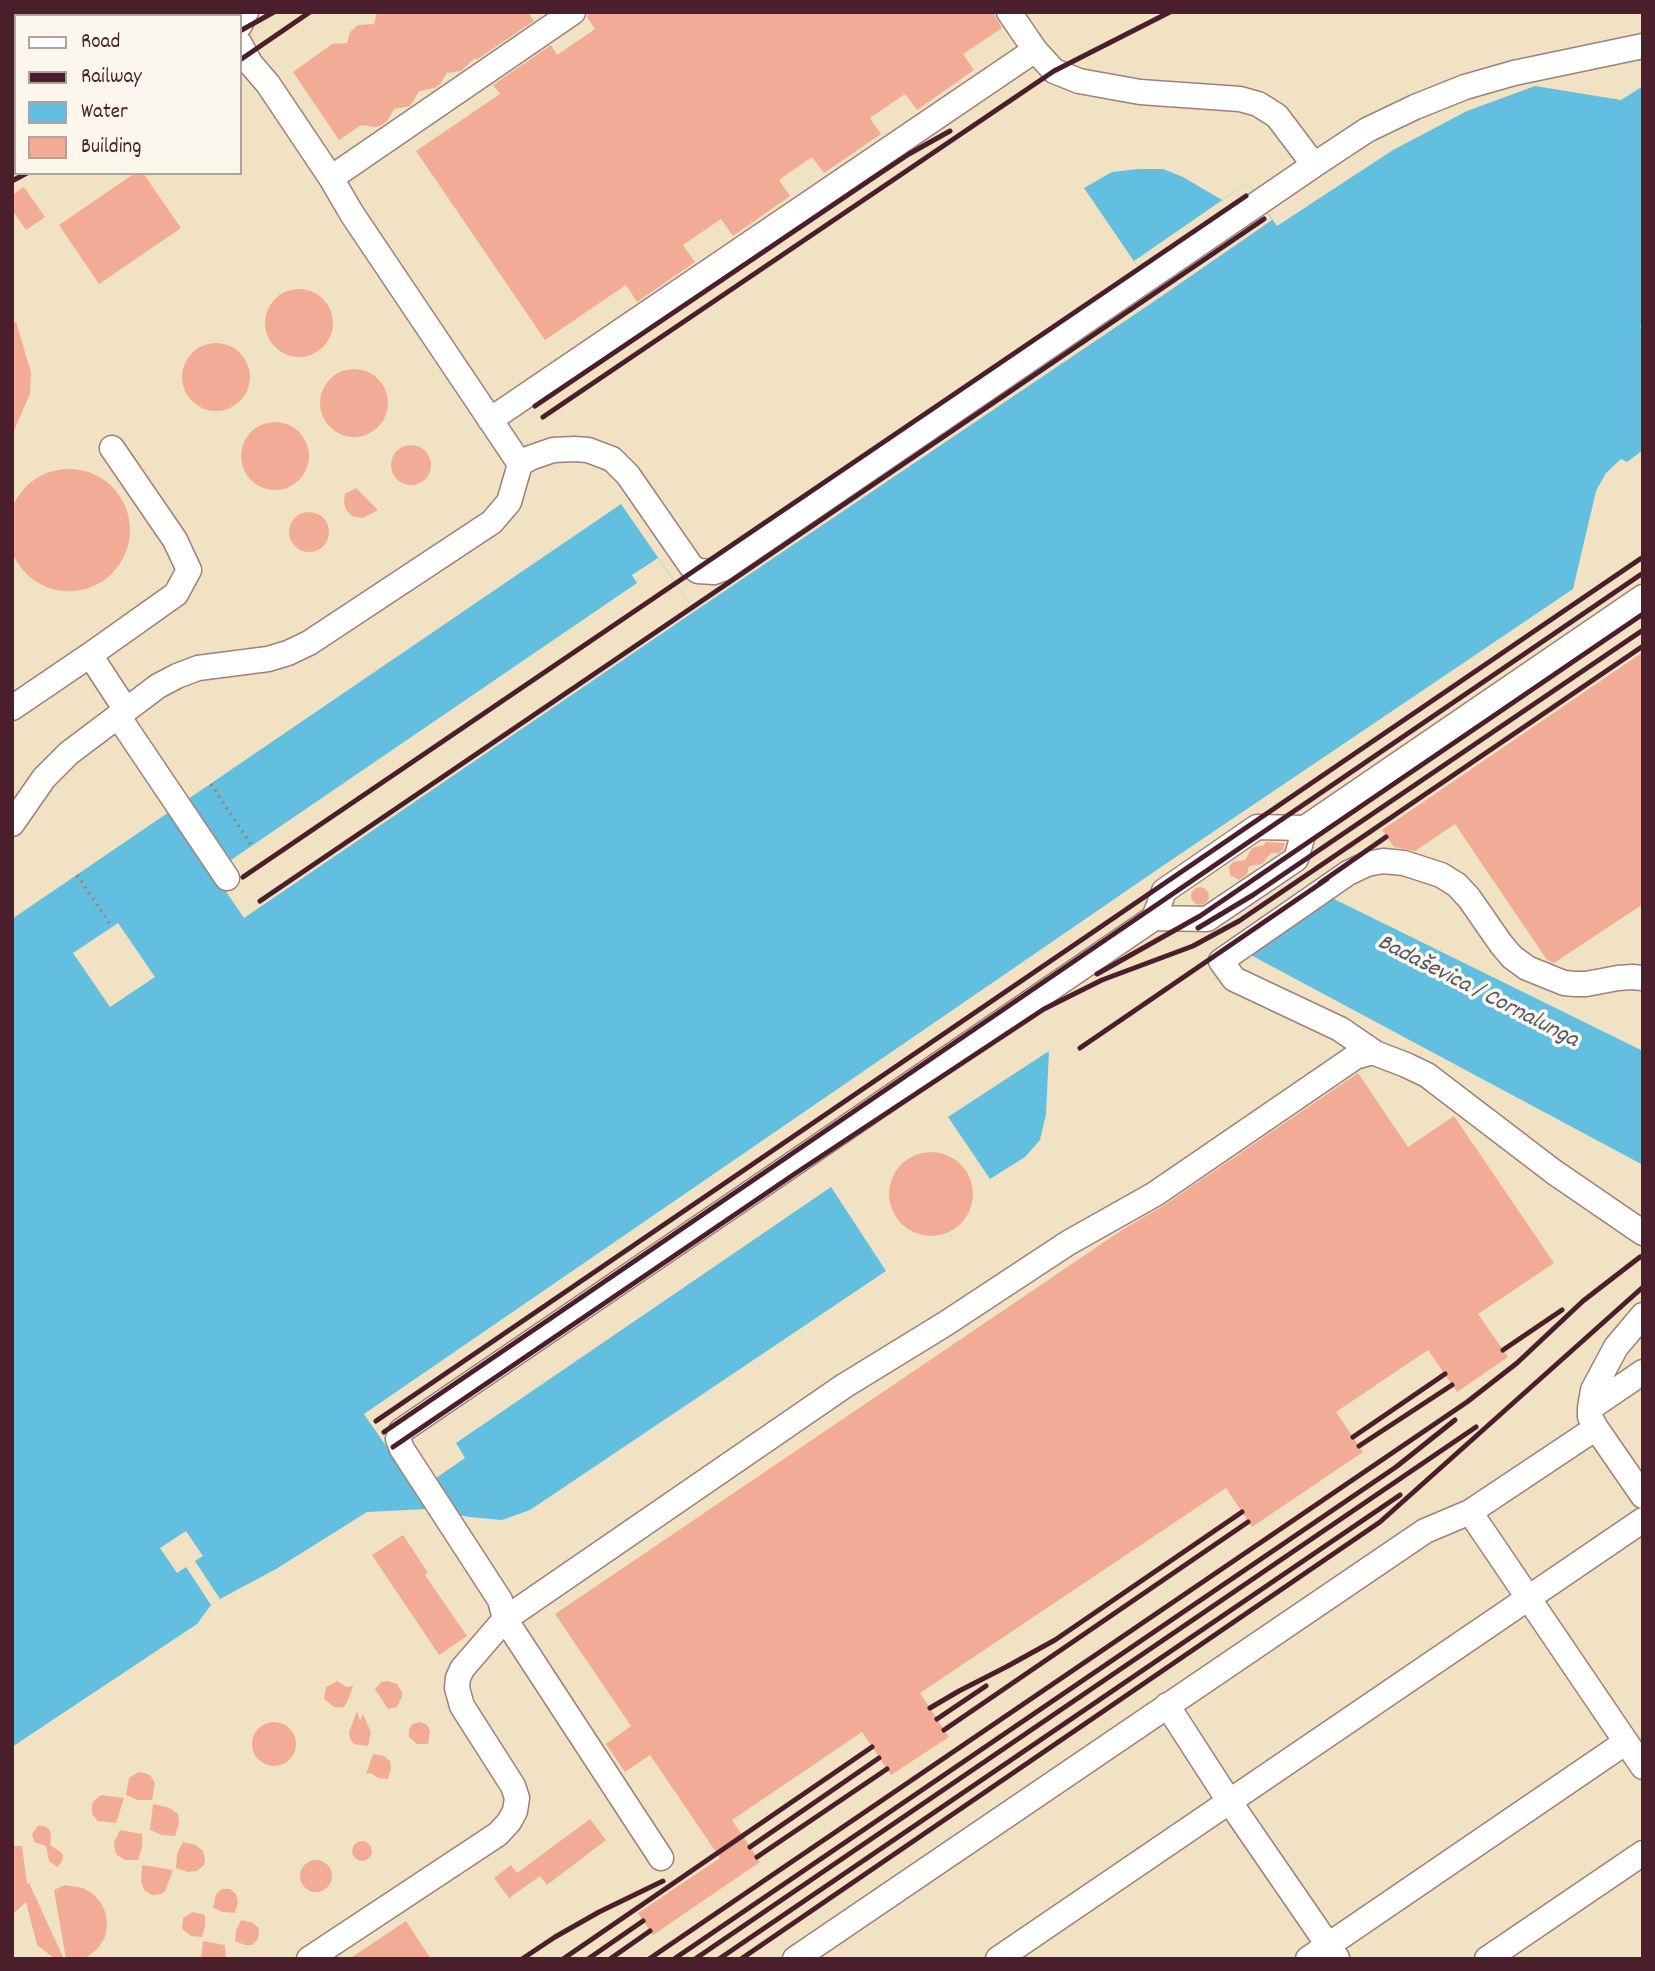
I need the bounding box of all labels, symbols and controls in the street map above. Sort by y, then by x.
legend [14,14,242,175]
text: Road [81,28,120,58]
text: Railway [81,63,142,93]
text: Water [81,98,128,128]
text: Building [81,133,141,163]
water label: Badaševica / Cornalunga [1372,930,1582,1056]

